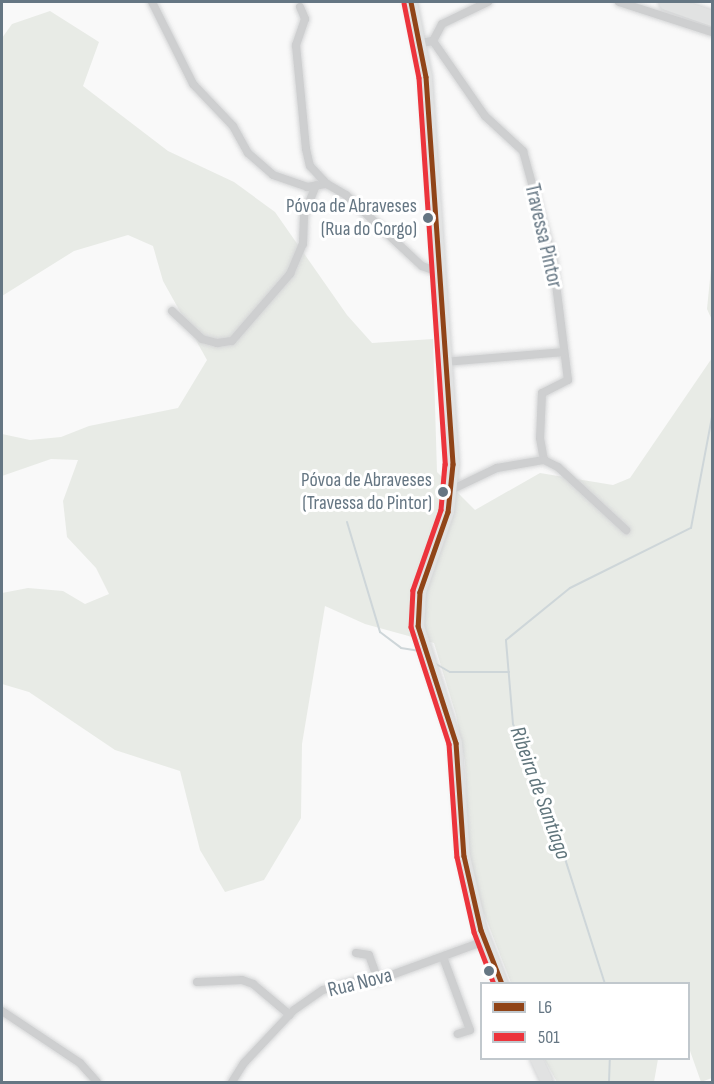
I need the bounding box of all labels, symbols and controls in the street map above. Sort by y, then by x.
street label: Travessa Pintor [519,181,567,291]
place label: Póvoa de Abraveses (Rua do Corgo) [286,195,417,242]
marker: Póvoa de Abraveses (Rua do Corgo) [422,212,434,224]
place label: Póvoa de Abraveses (Travessa do Pintor) [301,468,432,515]
marker: Póvoa de Abraveses (Travessa do Pintor) [437,486,449,498]
water label: Ribeira de Santiago [504,723,576,863]
street label: Rua Nova [325,963,395,1003]
unlabelled marker [483,965,495,977]
legend [480,982,690,1060]
text: L6 [538,997,552,1018]
text: 501 [538,1027,560,1048]

